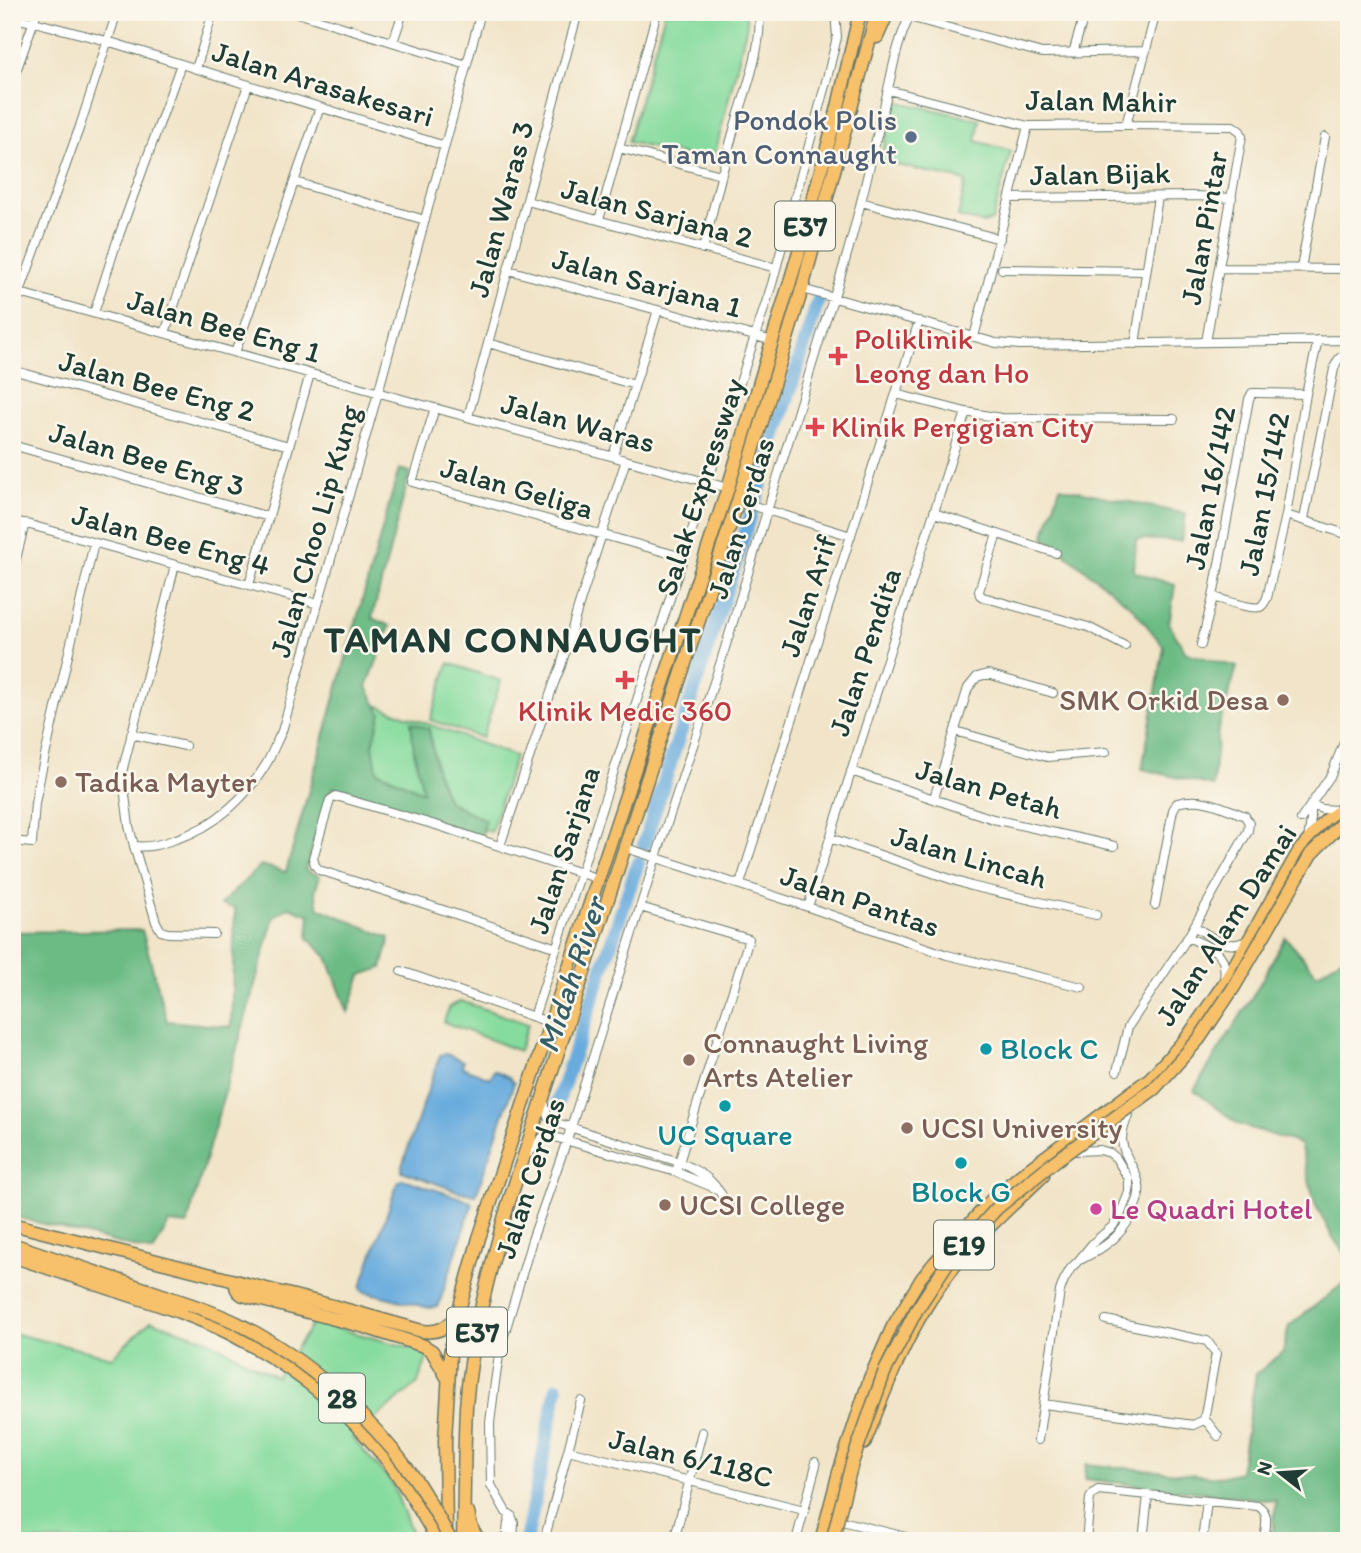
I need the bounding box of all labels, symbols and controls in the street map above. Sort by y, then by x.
street label: Jalan Arasakesari [208,32,438,135]
street label: Jalan Mahir [1025,81,1177,120]
place label: Pondok Polis Taman Connaught [662,101,897,172]
street label: Jalan Waras 3 [459,117,542,301]
marker: Pondok Polis Taman Connaught [903,129,919,145]
street label: Jalan Pintar [1172,147,1235,308]
street label: Jalan Bijak [1029,154,1171,193]
street label: Jalan Sarjana 2 [558,169,757,256]
road number: E37 [775,202,835,250]
street label: Jalan Sarjana 1 [548,239,746,326]
street label: Jalan Bee Eng 1 [123,280,325,371]
place label: Poliklinik Leong dan Ho [854,320,1029,391]
street label: Jalan Bee Eng 2 [55,342,259,429]
marker: Poliklinik Leong dan Ho [828,346,848,366]
street label: Salak Expressway [647,373,752,600]
street label: Jalan Waras [497,384,659,461]
street label: Jalan Choo Lip Kung [261,400,368,661]
street label: Jalan 16/142 [1176,403,1244,573]
place label: Klinik Pergigian City [831,408,1093,445]
street label: Jalan 15/142 [1230,409,1298,579]
street label: Jalan Bee Eng 3 [45,413,249,504]
marker: Klinik Pergigian City [805,417,825,437]
street label: Jalan Cerdas [698,433,783,603]
street label: Jalan Geliga [437,448,598,527]
street label: Jalan Bee Eng 4 [68,495,274,584]
street label: Jalan Arif [771,530,845,661]
street label: Jalan Pendita [820,563,909,741]
district label: TAMAN CONNAUGHT [323,617,702,661]
marker: Klinik Medic 360 [615,670,635,690]
place label: SMK Orkid Desa [1059,681,1269,718]
place label: Klinik Medic 360 [518,692,732,729]
marker: SMK Orkid Desa [1275,692,1291,708]
street label: Jalan Petah [912,750,1066,827]
street label: Jalan Sarjana [519,761,608,938]
place label: Tadika Mayter [75,763,257,800]
marker: Tadika Mayter [53,774,69,790]
street label: Jalan Lincah [887,817,1051,896]
street label: Jalan Alam Damai [1147,817,1305,1032]
street label: Jalan Pantas [776,856,944,945]
water label: Midah River [528,889,615,1057]
place label: Connaught Living Arts Atelier [703,1024,929,1095]
place label: Block C [1000,1030,1098,1067]
marker: Block C [978,1041,994,1057]
marker: Connaught Living Arts Atelier [681,1052,697,1068]
street label: Jalan Cerdas [486,1093,573,1263]
marker: UC Square [717,1098,733,1114]
place label: UCSI University [921,1109,1123,1146]
place label: UC Square [657,1116,793,1153]
marker: UCSI University [899,1120,915,1136]
marker: Block G [953,1155,969,1171]
place label: Block G [911,1173,1011,1210]
place label: UCSI College [679,1186,845,1223]
place label: Le Quadri Hotel [1110,1190,1313,1227]
marker: UCSI College [657,1197,673,1213]
marker: Le Quadri Hotel [1088,1201,1104,1217]
road number: E19 [934,1220,994,1270]
road number: E37 [447,1308,507,1356]
road number: 28 [319,1374,365,1422]
street label: Jalan 6/118C [605,1419,777,1496]
north arrow [1246,1438,1316,1508]
text: N [1251,1459,1277,1478]

